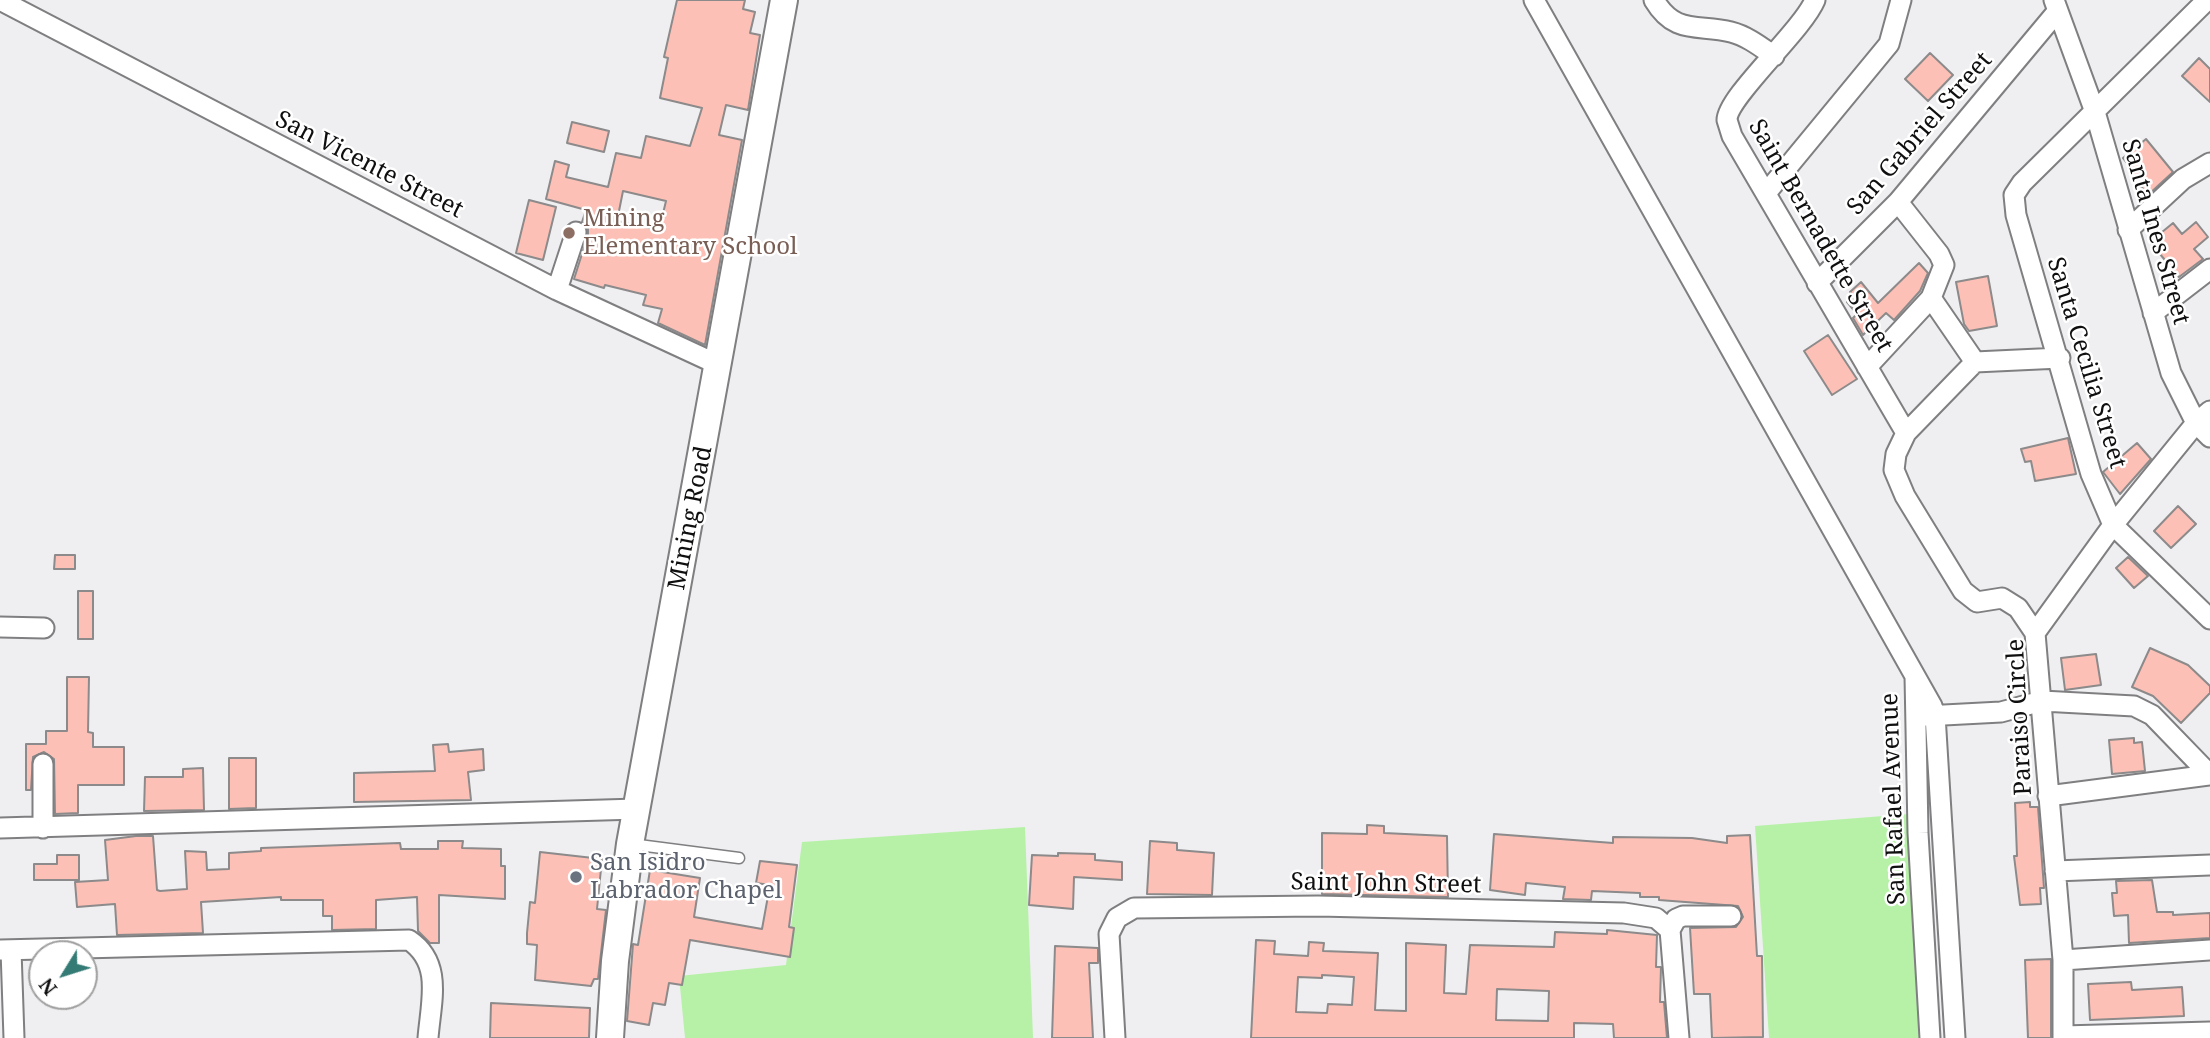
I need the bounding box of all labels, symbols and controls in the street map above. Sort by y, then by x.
street label: San Gabriel Street [1842,47,1998,221]
street label: San Vicente Street [270,105,468,225]
street label: Saint Bernadette Street [1742,115,1898,357]
street label: Santa Ines Street [2115,136,2195,328]
place label: Mining Elementary School [583,205,798,261]
marker: Mining Elementary School [561,225,577,241]
street label: Santa Cecilia Street [2040,254,2132,472]
street label: Mining Road [663,444,719,592]
street label: Paraiso Circle [2002,638,2038,796]
street label: San Rafael Avenue [1876,692,1912,906]
place label: San Isidro Labrador Chapel [590,849,782,905]
street label: Saint John Street [1290,868,1482,900]
marker: San Isidro Labrador Chapel [568,869,584,885]
north arrow [28,940,98,1010]
text: N [33,973,63,1001]

